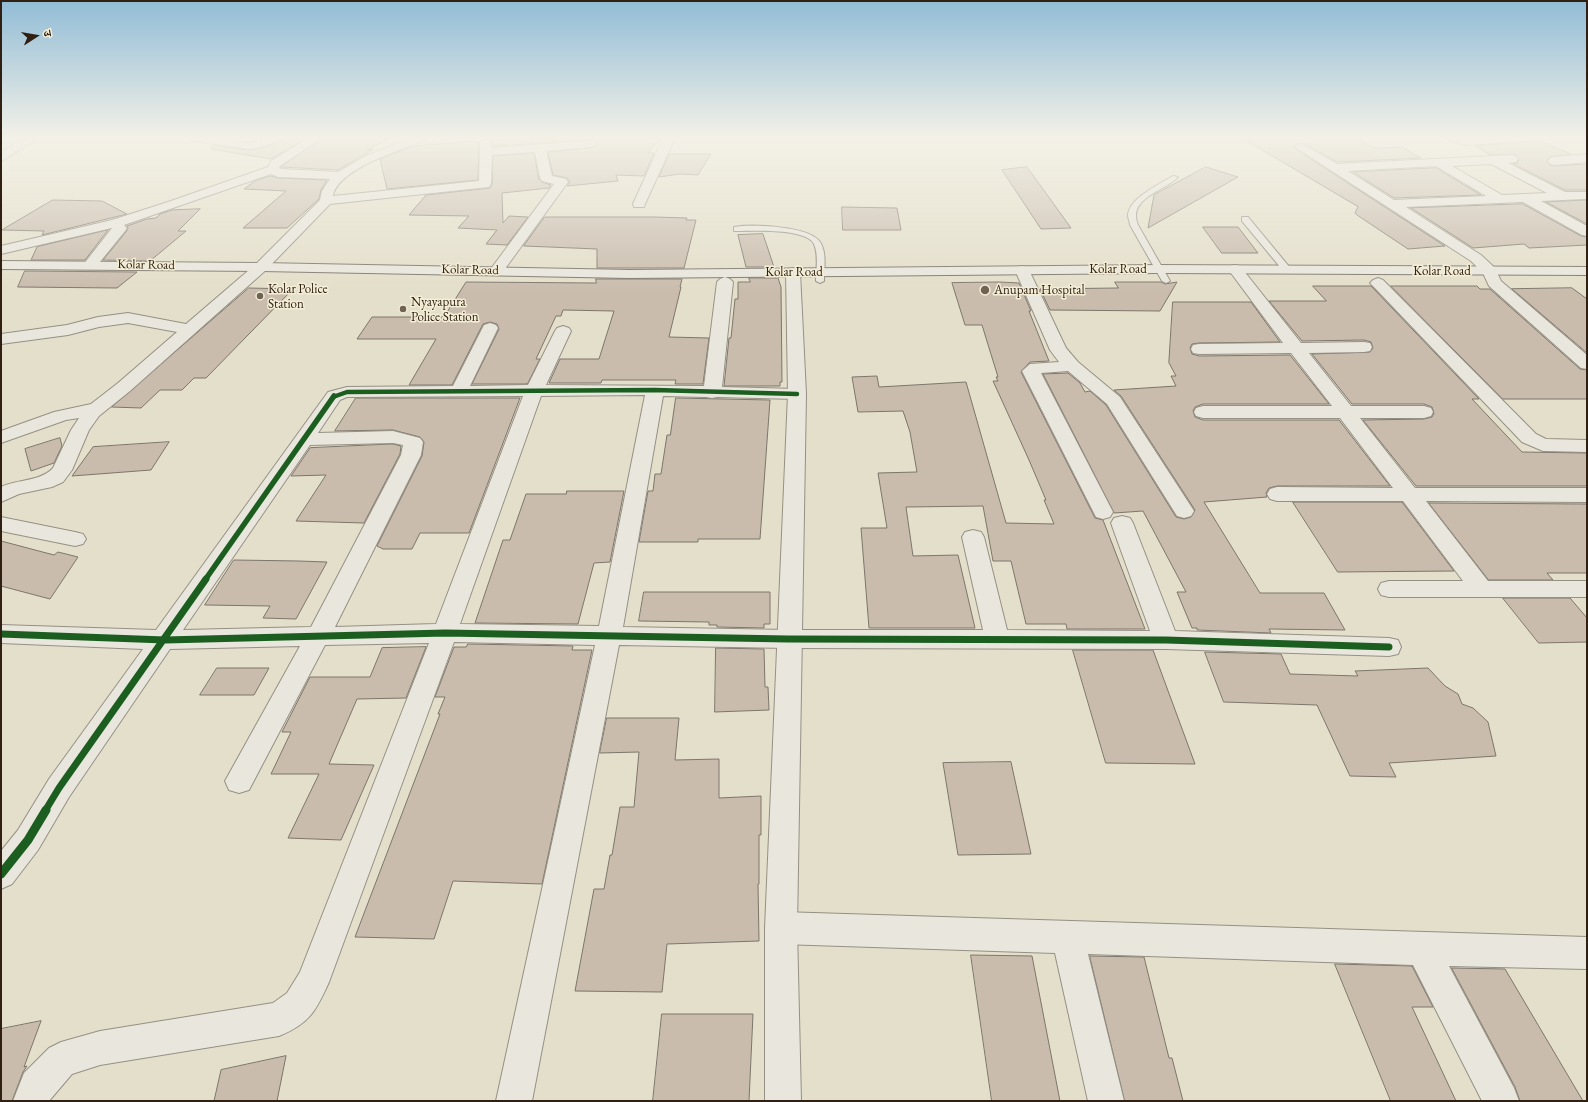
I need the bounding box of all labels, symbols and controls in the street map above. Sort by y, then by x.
north arrow [16,16,56,56]
text: उ [40,29,55,38]
street label: Kolar Road [117,257,175,273]
street label: Kolar Road [1089,261,1147,277]
street label: Kolar Road [441,262,499,278]
street label: Kolar Road [1413,263,1471,279]
street label: Kolar Road [765,264,823,280]
place label: Kolar Police Station [268,281,328,312]
place label: Anupam Hospital [994,282,1085,298]
marker: Anupam Hospital [979,284,991,296]
marker: Kolar Police Station [255,291,265,301]
place label: Nyayapura Police Station [411,294,479,325]
marker: Nyayapura Police Station [398,304,408,314]

